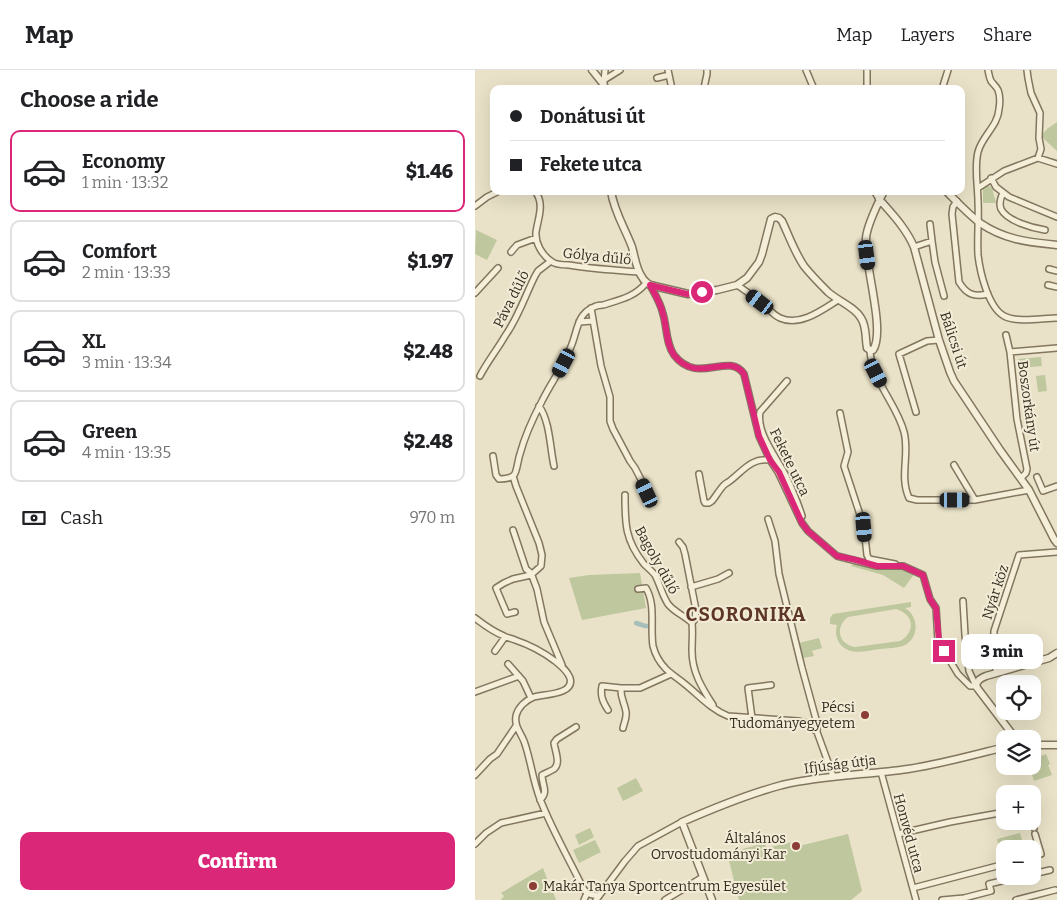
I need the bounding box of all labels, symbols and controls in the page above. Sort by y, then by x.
text: Map [25,21,74,49]
text: Map [836,24,872,46]
text: Layers [900,24,955,46]
text: Share [983,24,1032,46]
text: Choose a ride [20,86,159,113]
text: Donátusi út [540,105,645,128]
icon: car [22,149,67,194]
text: Economy [82,150,165,173]
text: Fekete utca [540,153,642,176]
text: $1.46 [406,160,453,183]
text: 1 min · 13:32 [82,173,168,192]
icon: car [22,239,67,284]
car [857,239,876,271]
text: Comfort [82,240,157,263]
street label: Gólya dűlő [562,244,632,269]
text: $1.97 [407,250,453,273]
text: 2 min · 13:33 [82,263,171,282]
street label: Páva dűlő [490,268,533,331]
route start [691,281,713,303]
car [743,287,776,317]
street label: Bálicsi út [936,309,971,371]
icon: car [22,329,67,374]
text: XL [82,330,106,353]
text: $2.48 [403,340,453,363]
car [550,346,577,380]
text: 3 min · 13:34 [82,353,172,372]
car [862,356,889,390]
street label: Boszorkány út [1014,359,1043,453]
icon: car [22,419,67,464]
text: Green [82,420,137,443]
street label: Fekete utca [766,425,813,499]
text: $2.48 [403,430,453,453]
text: 4 min · 13:35 [82,443,171,462]
car [633,476,660,510]
car [940,493,970,508]
icon: cash [20,504,48,532]
text: Cash [60,506,103,529]
text: 970 m [409,508,455,527]
car [855,511,872,543]
street label: Bagoly dűlő [631,523,682,597]
street label: Nyár köz [979,562,1012,622]
district label: CSORONIKA [685,603,807,626]
callout: 3 min [961,634,1044,668]
route end [933,640,955,662]
text: 3 min [981,642,1023,661]
map controls [996,675,1041,885]
button: locate [996,675,1041,720]
place label: Pécsi Tudományegyetem [729,699,856,732]
marker: Pécsi Tudományegyetem [859,709,871,721]
button: layers [996,730,1041,775]
street label: Ifjúság útja [803,752,877,777]
button: + [996,785,1041,830]
street label: Honvéd utca [890,792,927,875]
place label: Általános Orvostudományi Kar [651,829,786,863]
button: Confirm [20,832,455,890]
marker: Általános Orvostudományi Kar [790,840,802,852]
button: − [996,840,1041,885]
place label: Makár Tanya Sportcentrum Egyesület [543,878,786,895]
marker: Makár Tanya Sportcentrum Egyesület [527,880,539,892]

